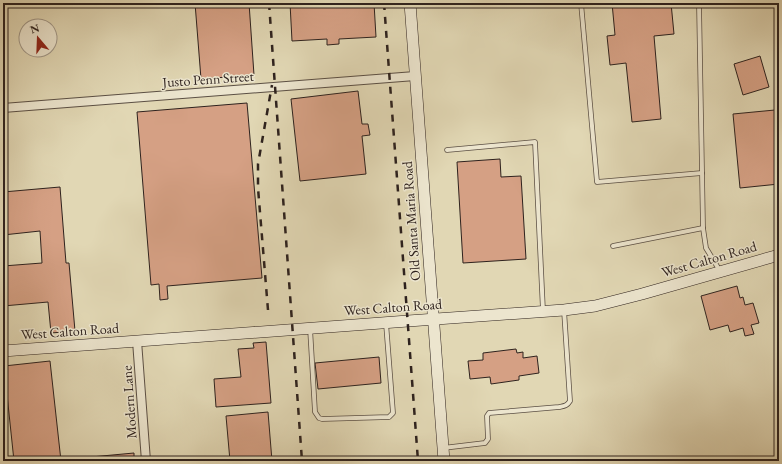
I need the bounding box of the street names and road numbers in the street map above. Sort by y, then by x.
street label: Justo Penn Street [161,67,255,91]
street label: Old Santa Maria Road [398,160,424,281]
street label: West Calton Road [659,237,760,281]
street label: West Calton Road [343,295,444,319]
street label: West Calton Road [20,319,121,343]
street label: Modern Lane [117,364,141,439]

